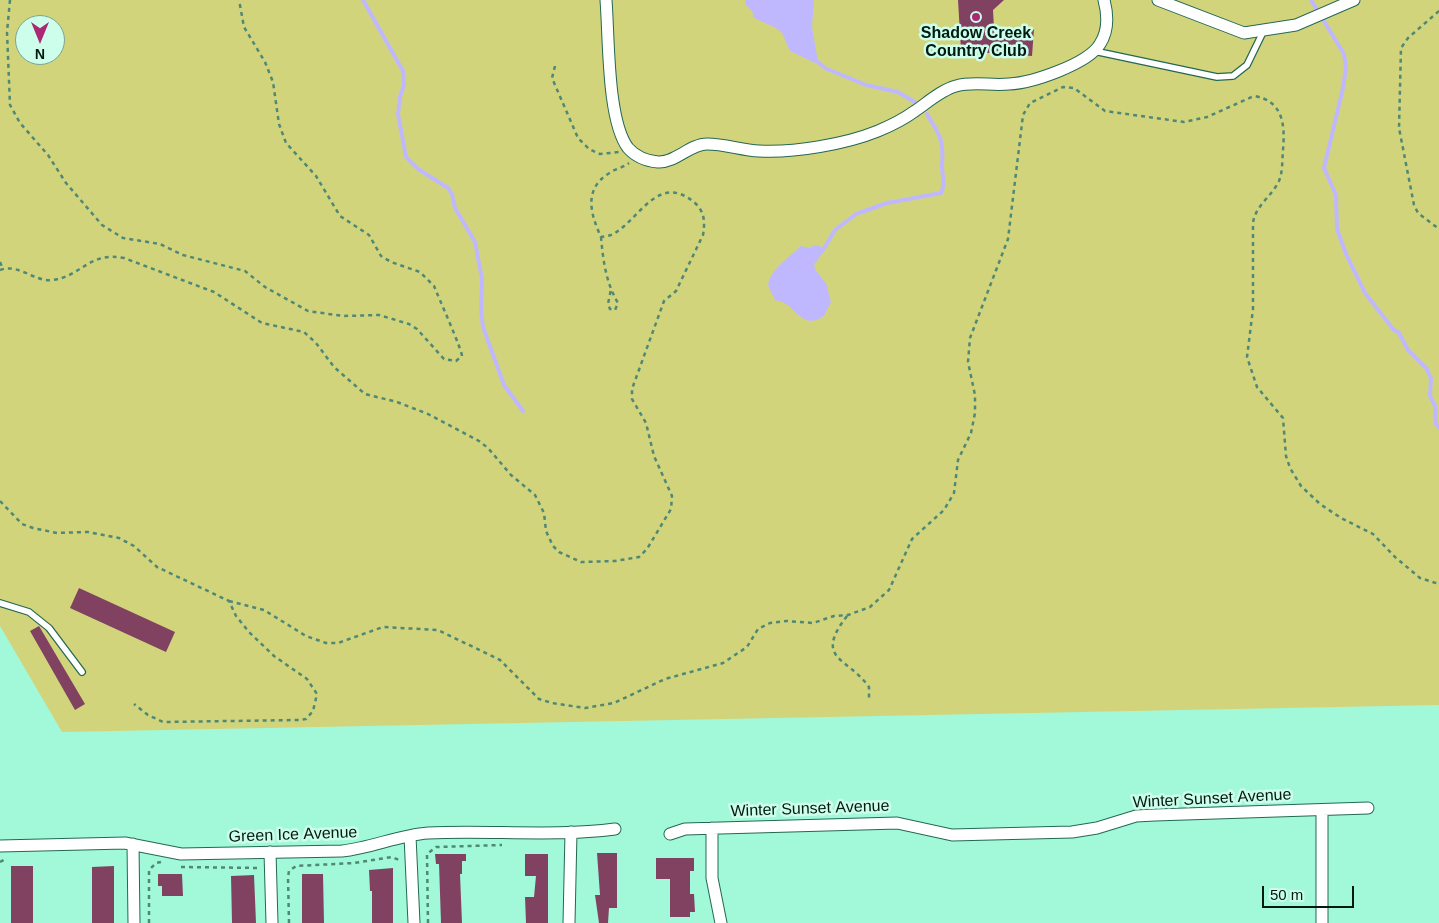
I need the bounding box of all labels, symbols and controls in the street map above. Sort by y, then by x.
marker: Shadow Creek Country Club [970,11,982,23]
north arrow [15,15,65,65]
place label: Shadow Creek Country Club [921,24,1031,62]
text: N [35,46,45,62]
street label: Winter Sunset Avenue [1132,785,1292,813]
street label: Winter Sunset Avenue [730,797,890,821]
street label: Green Ice Avenue [228,823,358,847]
scale bar [1264,876,1356,908]
text: 50 m [1270,886,1303,903]

